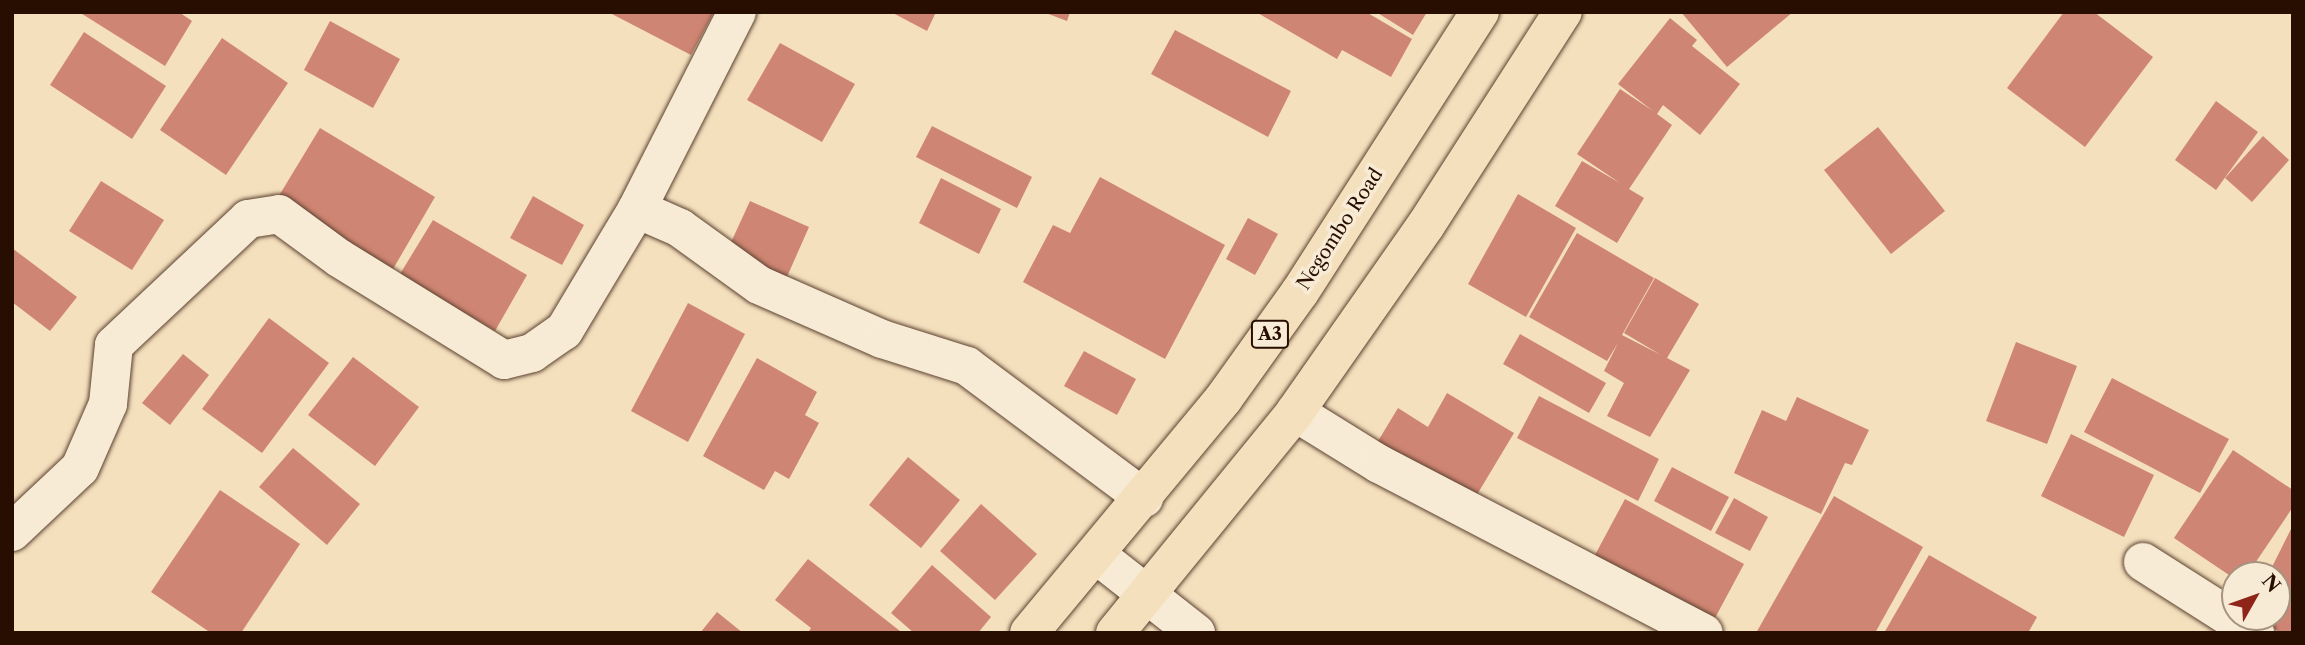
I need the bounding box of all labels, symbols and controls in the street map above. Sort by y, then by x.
street label: Negombo Road [1292,164,1388,294]
road number: A3 [1251,320,1289,348]
north arrow [2221,561,2291,631]
text: N [2257,570,2285,597]

